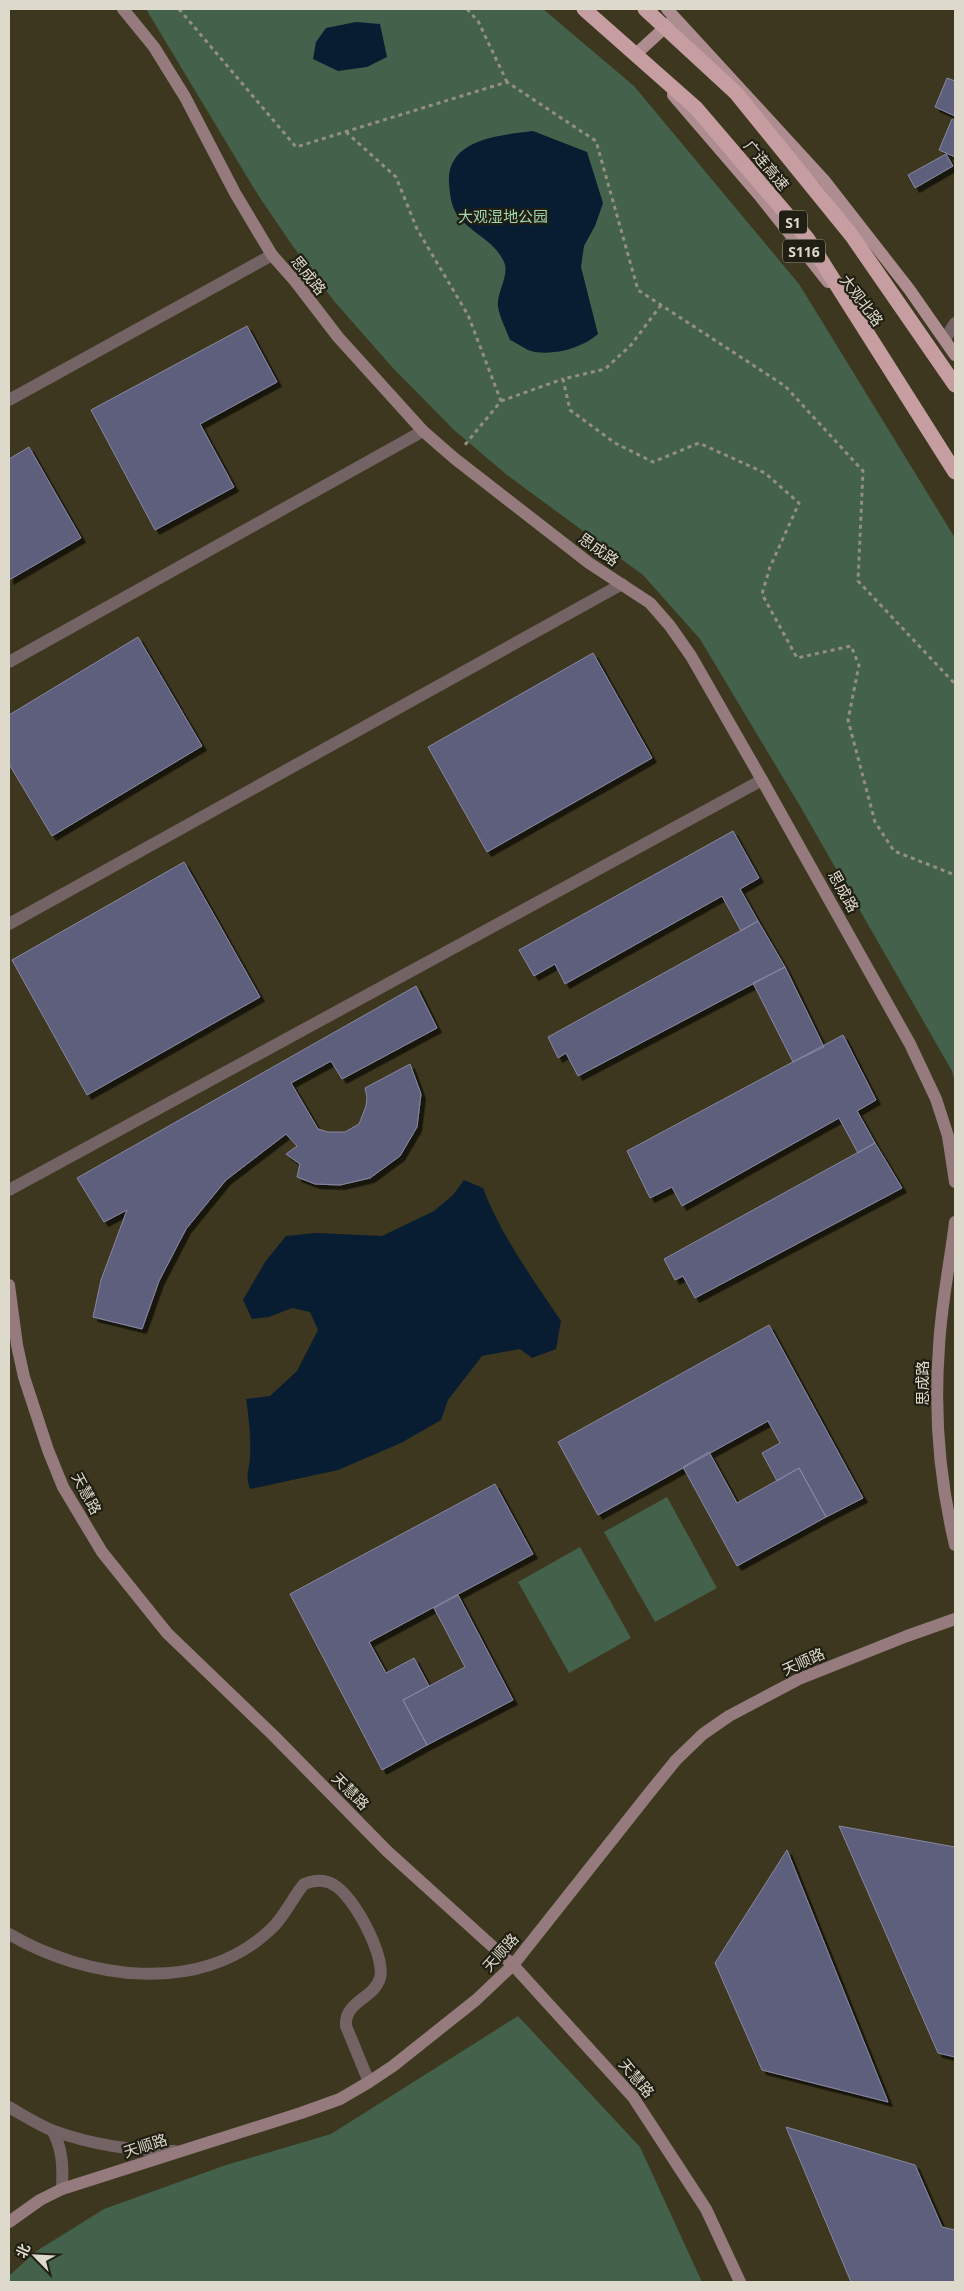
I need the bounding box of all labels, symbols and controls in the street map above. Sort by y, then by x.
street label: 广连高速 [740,136,794,194]
park label: 大观湿地公园 [458,206,548,226]
road number: S1 [779,210,807,233]
road number: S116 [783,240,825,262]
street label: 思成路 [287,251,331,299]
street label: 大观北路 [836,270,888,330]
street label: 思成路 [575,528,623,570]
street label: 思成路 [824,866,864,916]
street label: 思成路 [912,1360,932,1406]
street label: 天慧路 [68,1468,106,1518]
street label: 天顺路 [778,1643,828,1679]
street label: 天慧路 [328,1768,374,1814]
street label: 天顺路 [478,1929,522,1975]
street label: 天慧路 [615,2054,659,2102]
street label: 天顺路 [121,2129,169,2161]
north arrow [10,2231,60,2281]
text: 北 [11,2240,34,2261]

